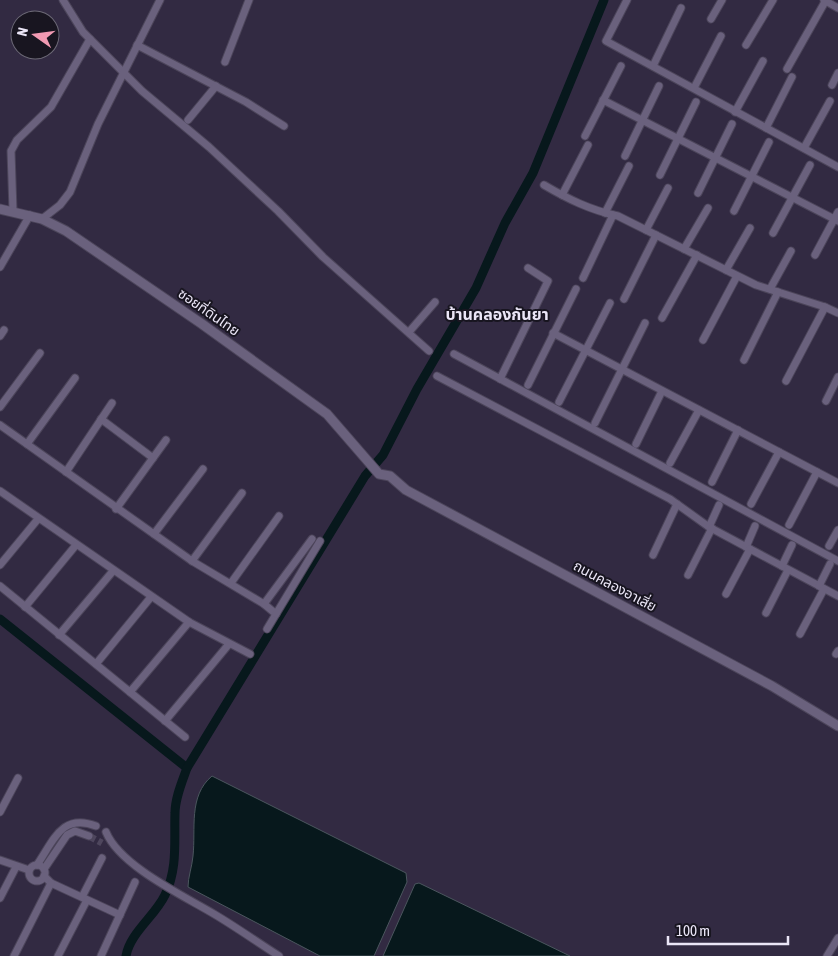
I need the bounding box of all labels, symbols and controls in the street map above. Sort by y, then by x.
north arrow [10,10,60,60]
text: N [14,26,31,38]
street label: ซอยที่ดินไทย [175,283,244,339]
district label: บ้านคลองกันยา [445,305,549,323]
street label: ถนนคลองอาเสี่ย [571,556,660,615]
scale bar [668,914,788,946]
text: 100 m [676,922,710,939]

